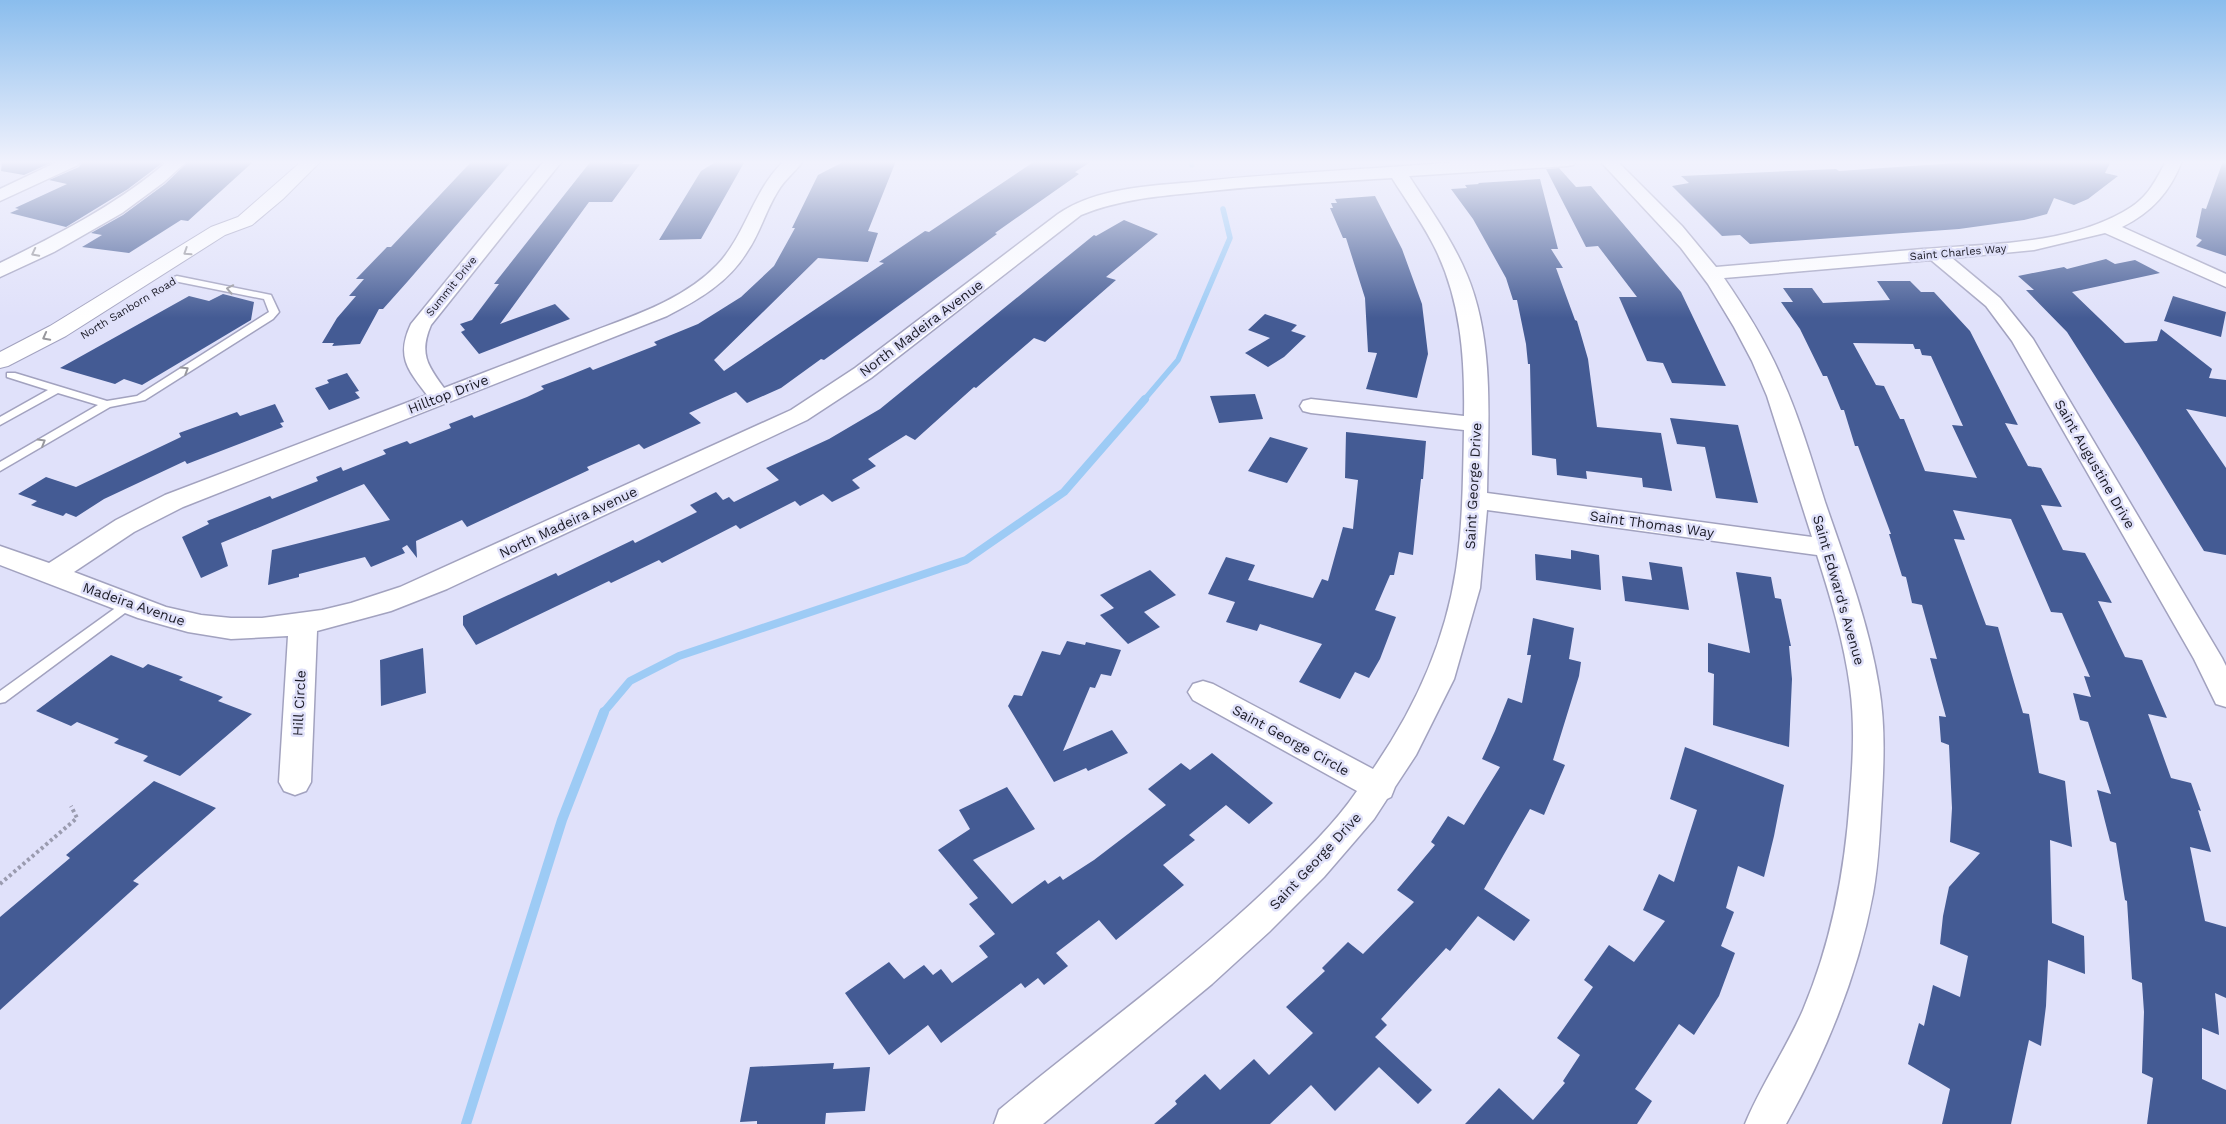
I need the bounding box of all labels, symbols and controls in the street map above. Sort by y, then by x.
street label: Saint Charles Way [1909,242,2007,263]
one-way arrow [183,245,192,255]
one-way arrow [31,247,40,258]
street label: Summit Drive [423,254,480,319]
street label: North Sanborn Road [78,275,178,342]
street label: North Madeira Avenue [856,276,986,380]
one-way arrow [225,284,234,295]
one-way arrow [43,331,52,341]
one-way arrow [180,367,189,377]
street label: Hilltop Drive [405,371,491,417]
street label: Saint Augustine Drive [2052,397,2138,531]
street label: Saint George Drive [1462,422,1484,550]
one-way arrow [37,439,46,449]
street label: North Madeira Avenue [496,483,640,561]
street label: Saint Thomas Way [1589,507,1716,541]
street label: Saint Edward's Avenue [1810,513,1868,667]
street label: Madeira Avenue [81,579,187,629]
street label: Hill Circle [289,670,309,736]
street label: Saint George Circle [1230,701,1352,779]
street label: Saint George Drive [1266,809,1364,913]

